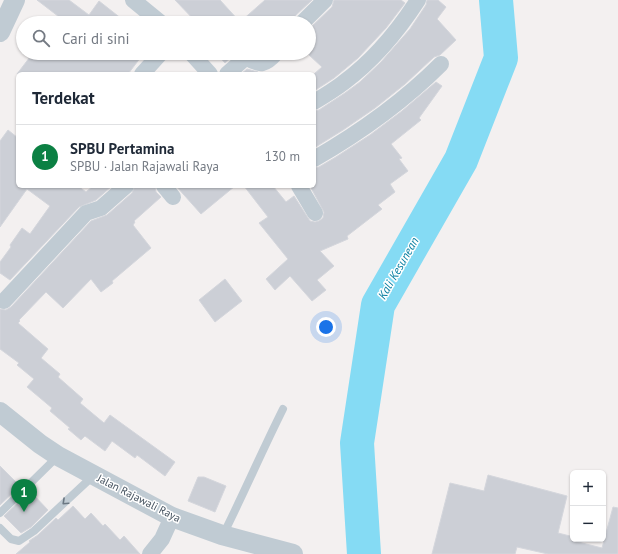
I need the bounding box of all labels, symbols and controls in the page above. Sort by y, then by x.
search box [16,16,316,60]
icon: search [30,27,52,49]
text: Cari di sini [62,29,130,48]
text: Terdekat [32,87,95,109]
text: SPBU Pertamina [70,139,174,158]
text: 1 [41,148,49,165]
text: 130 m [265,148,300,165]
text: SPBU · Jalan Rajawali Raya [70,158,219,175]
water label: Kali Kesunean [374,234,422,302]
your location [316,317,336,337]
street label: Jalan Rajawali Raya [94,470,183,525]
map controls [570,470,606,542]
button: + [570,470,606,506]
pin: 1 [11,479,37,512]
one-way arrow [62,497,70,505]
button: − [570,506,606,542]

